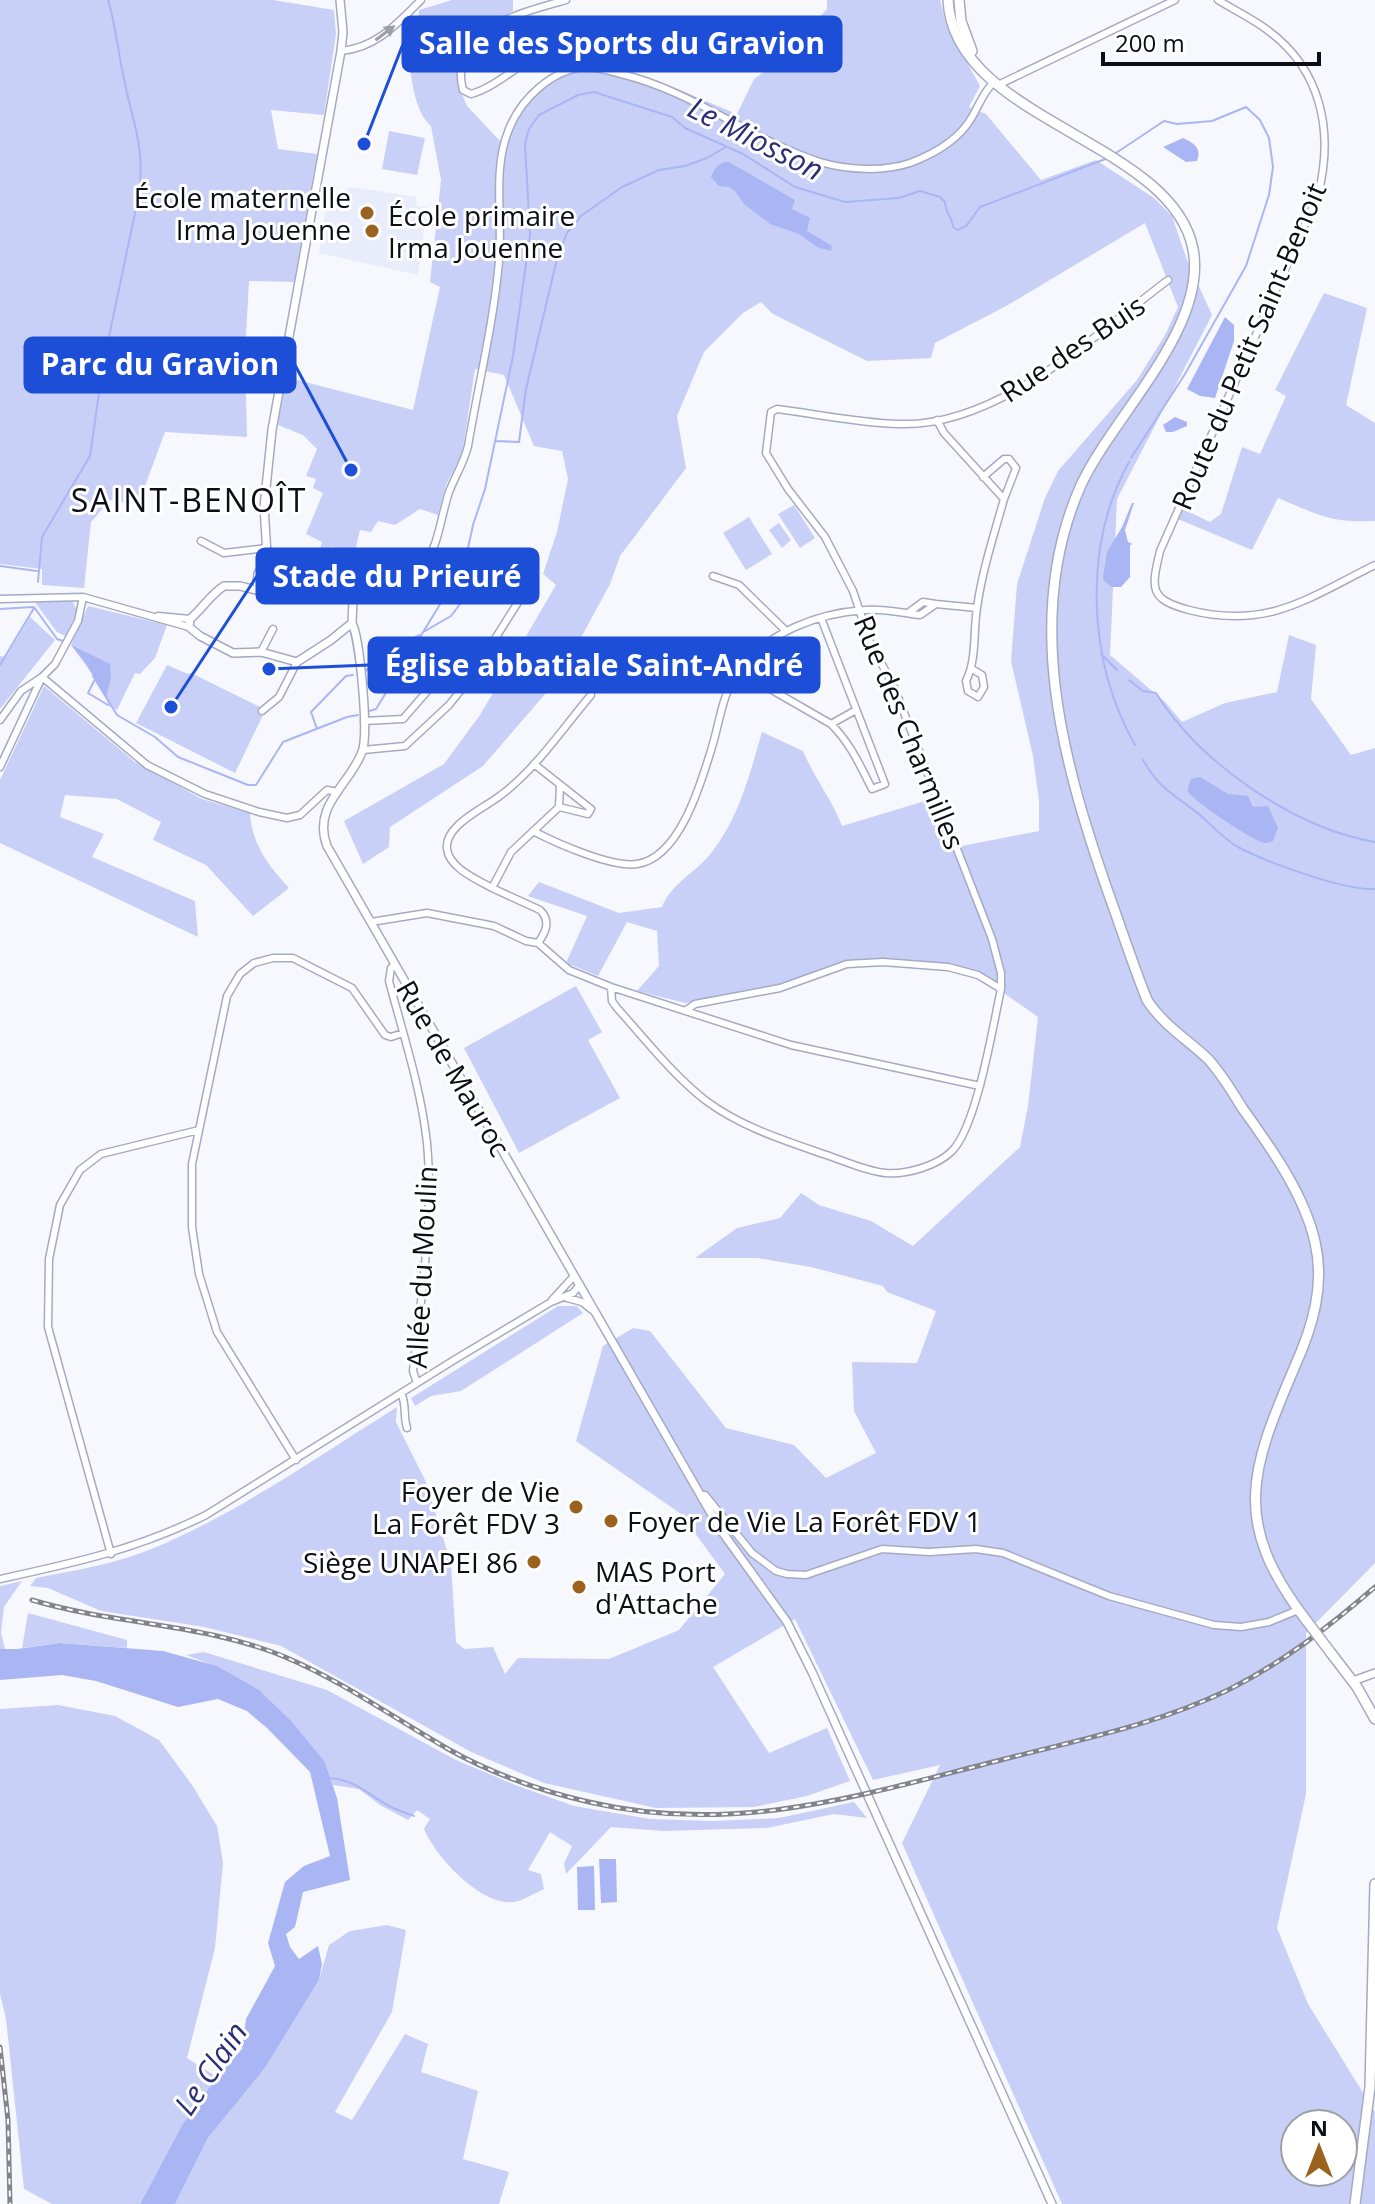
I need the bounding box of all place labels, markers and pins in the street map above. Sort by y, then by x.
callout: Salle des Sports du Gravion [403,17,841,71]
place label: École maternelle Irma Jouenne [134,178,351,248]
place label: École primaire Irma Jouenne [388,196,575,266]
marker: École maternelle Irma Jouenne [358,204,376,222]
marker: École primaire Irma Jouenne [363,222,381,240]
callout: Parc du Gravion [25,338,295,392]
callout: Stade du Prieuré [257,549,538,603]
callout: Église abbatiale Saint-André [369,638,819,692]
place label: Foyer de Vie La Forêt FDV 3 [372,1472,560,1542]
marker: Foyer de Vie La Forêt FDV 3 [567,1498,585,1516]
place label: Foyer de Vie La Forêt FDV 1 [627,1502,982,1540]
marker: Foyer de Vie La Forêt FDV 1 [602,1512,620,1530]
place label: Siège UNAPEI 86 [303,1543,518,1581]
place label: MAS Port d'Attache [595,1552,718,1622]
marker: Siège UNAPEI 86 [525,1553,543,1571]
marker: MAS Port d'Attache [570,1578,588,1596]

